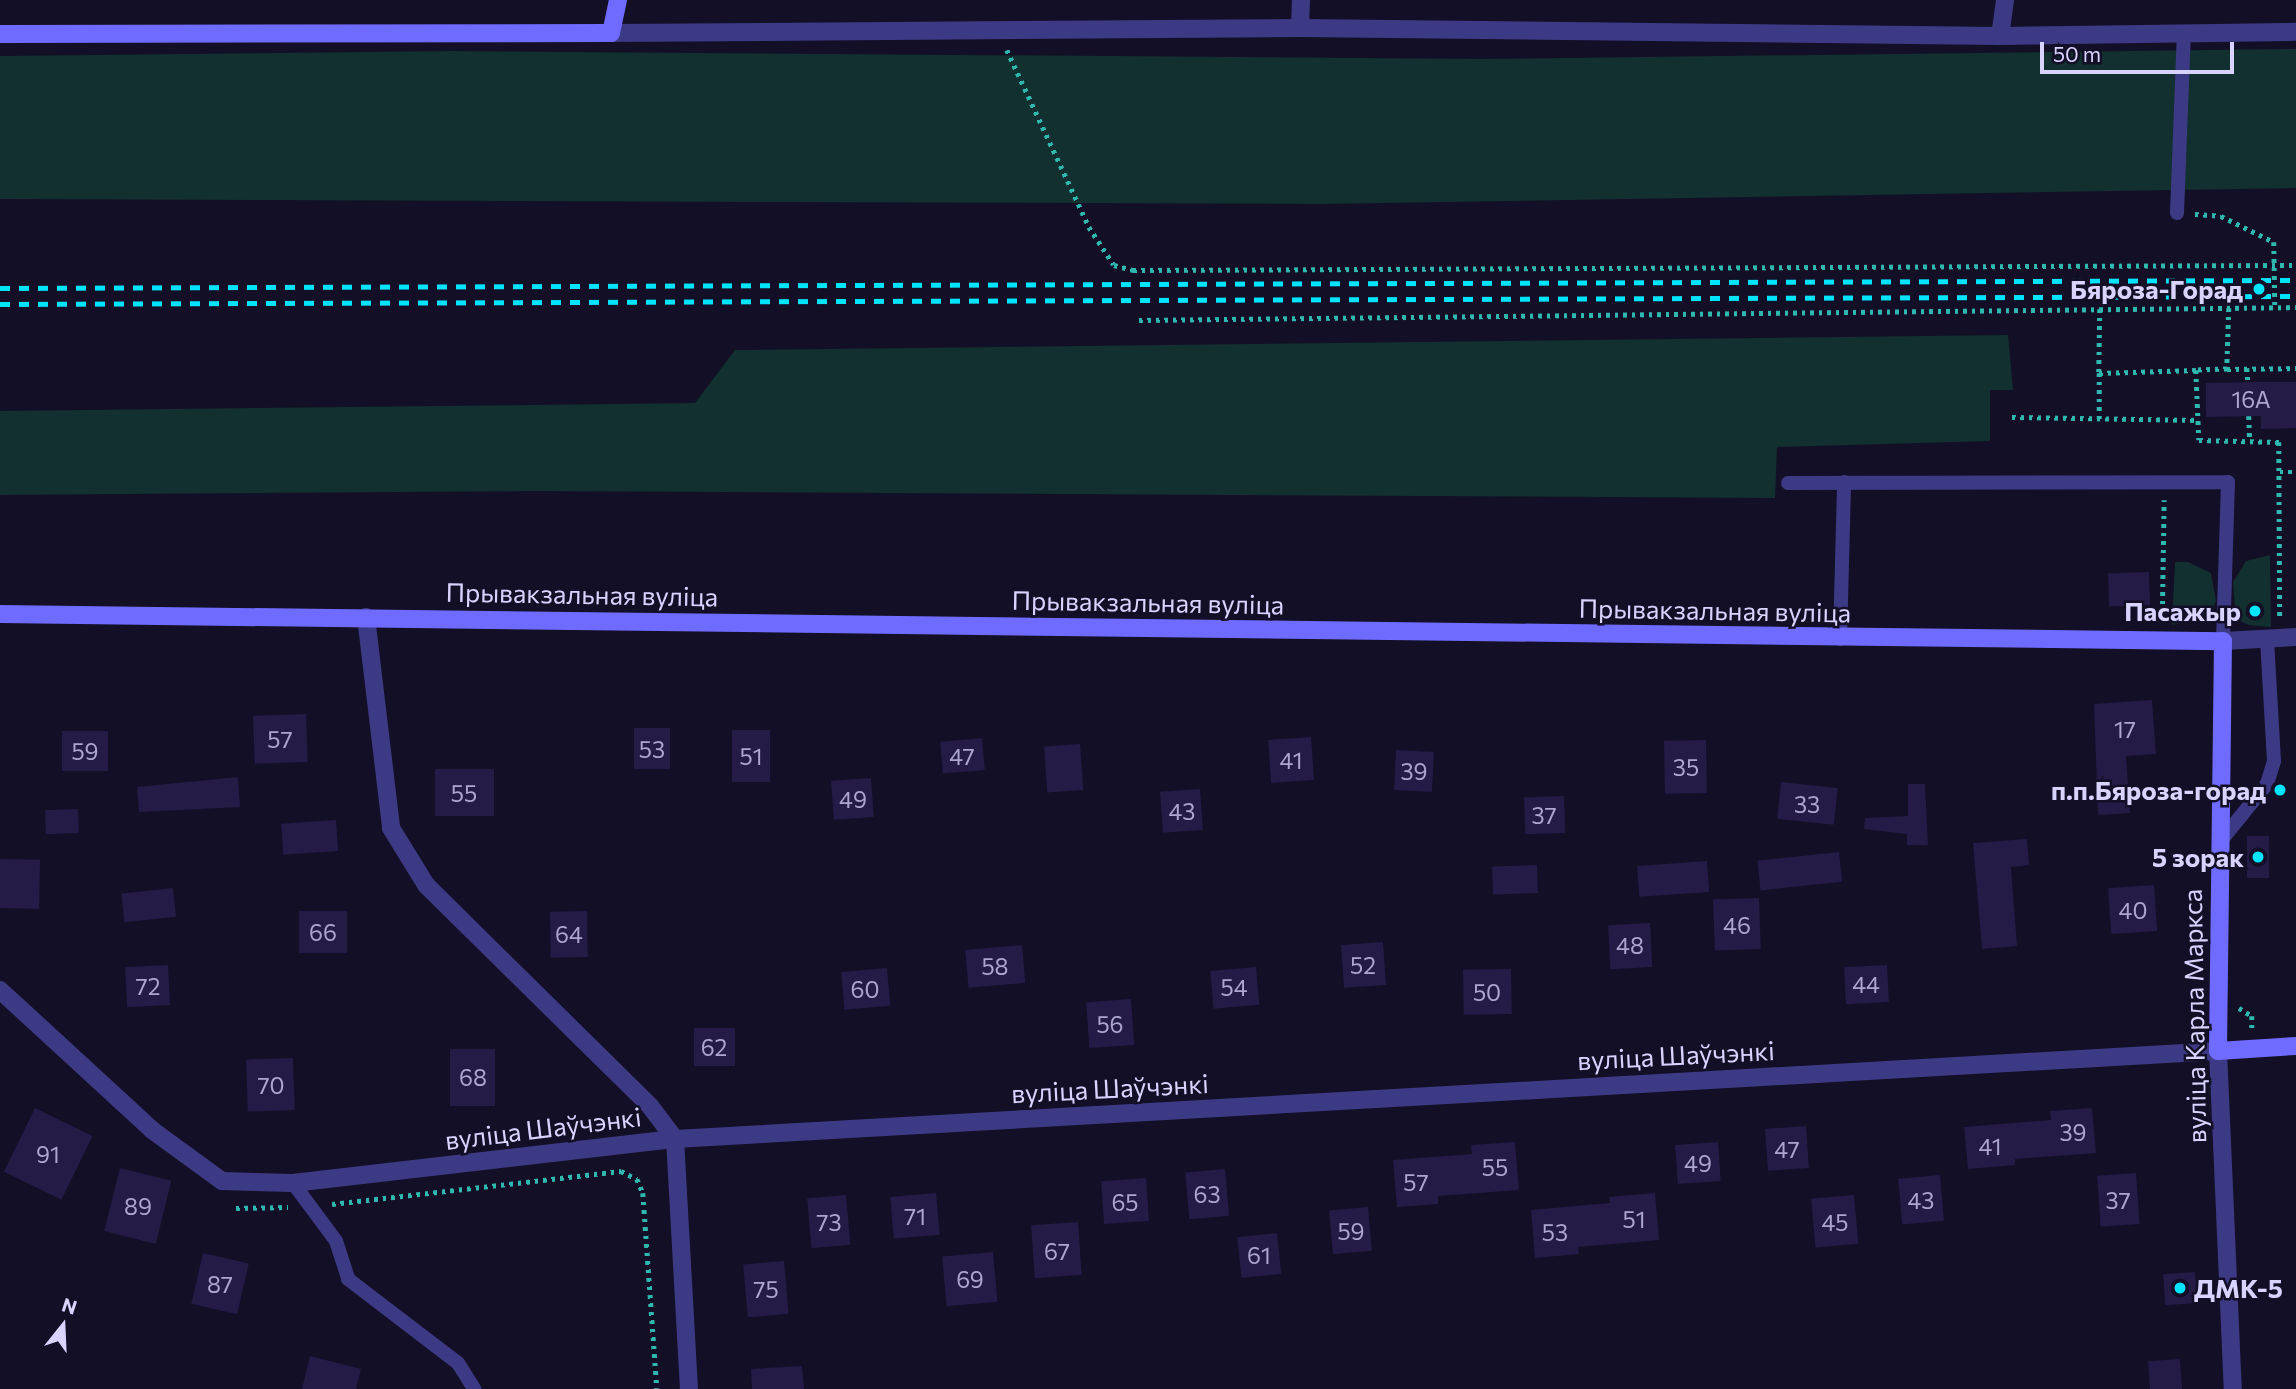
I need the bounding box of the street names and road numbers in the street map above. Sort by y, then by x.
street label: Прывакзальная вуліца [445,576,719,612]
street label: Прывакзальная вуліца [1011,584,1285,620]
street label: Прывакзальная вуліца [1578,592,1852,628]
street label: вуліца Карла Маркса [2176,889,2212,1143]
street label: вуліца Шаўчэнкі [1576,1034,1776,1076]
street label: вуліца Шаўчэнкі [1010,1067,1210,1109]
street label: вуліца Шаўчэнкі [443,1100,643,1156]

